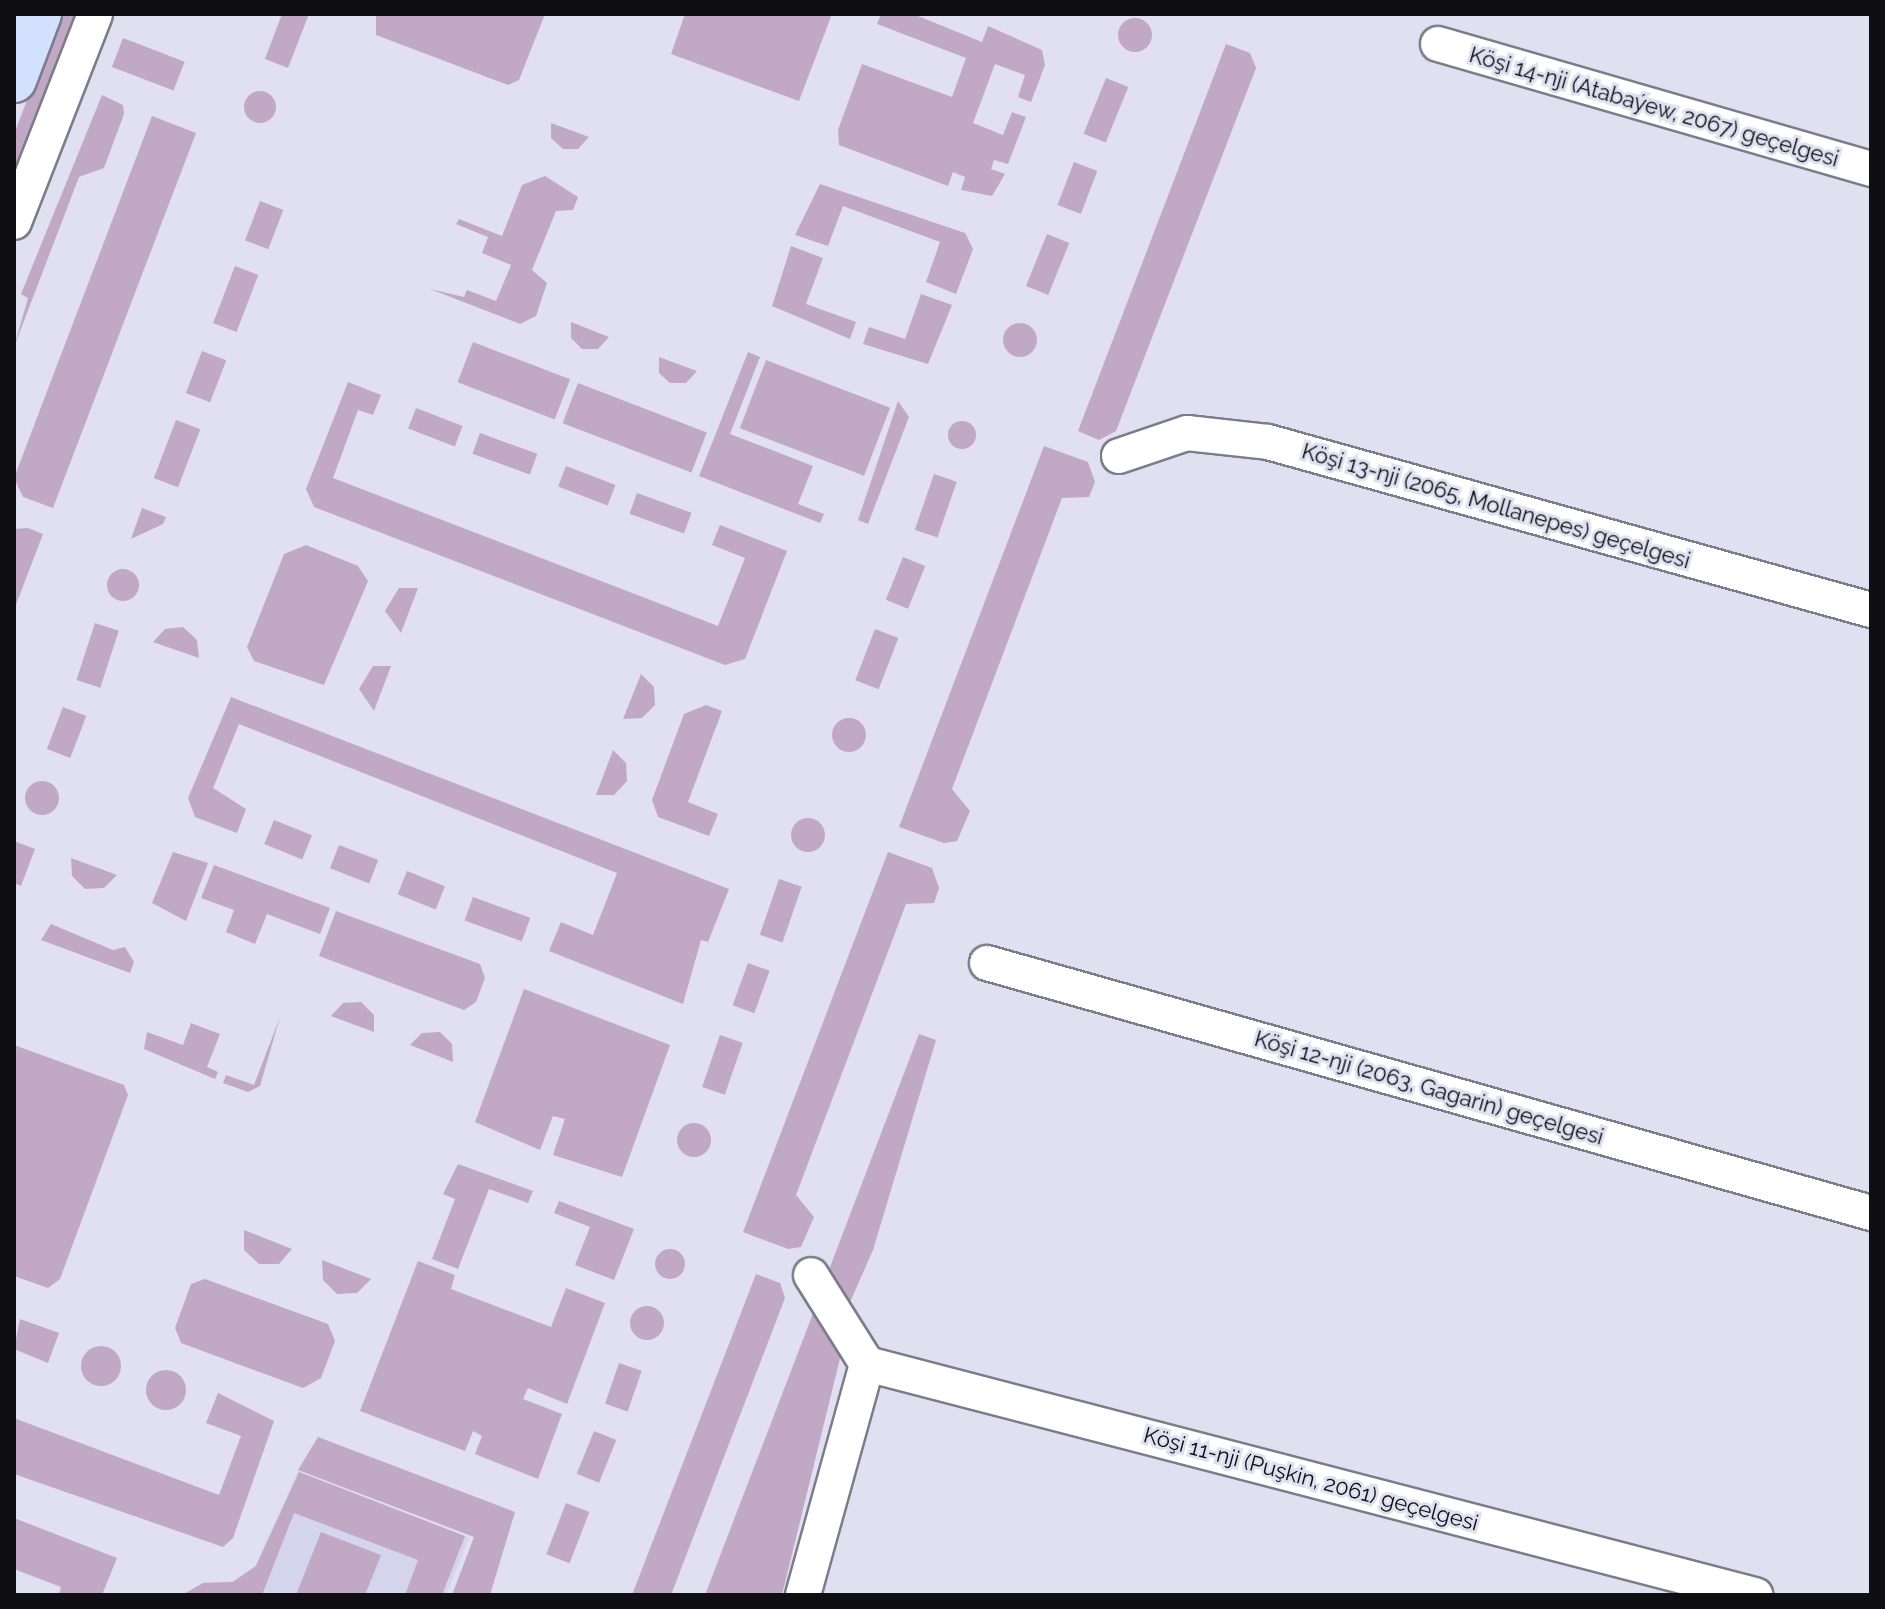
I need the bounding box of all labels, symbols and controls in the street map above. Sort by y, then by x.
street label: Köşi 14-nji (Atabaýew, 2067) geçelgesi [1466,42,1842,172]
street label: Köşi 13-nji (2065, Mollanepes) geçelgesi [1299,438,1693,574]
street label: Köşi 12-nji (2063, Gagarin) geçelgesi [1251,1025,1607,1151]
street label: Köşi 11-nji (Puşkin, 2061) geçelgesi [1141,1422,1481,1536]

